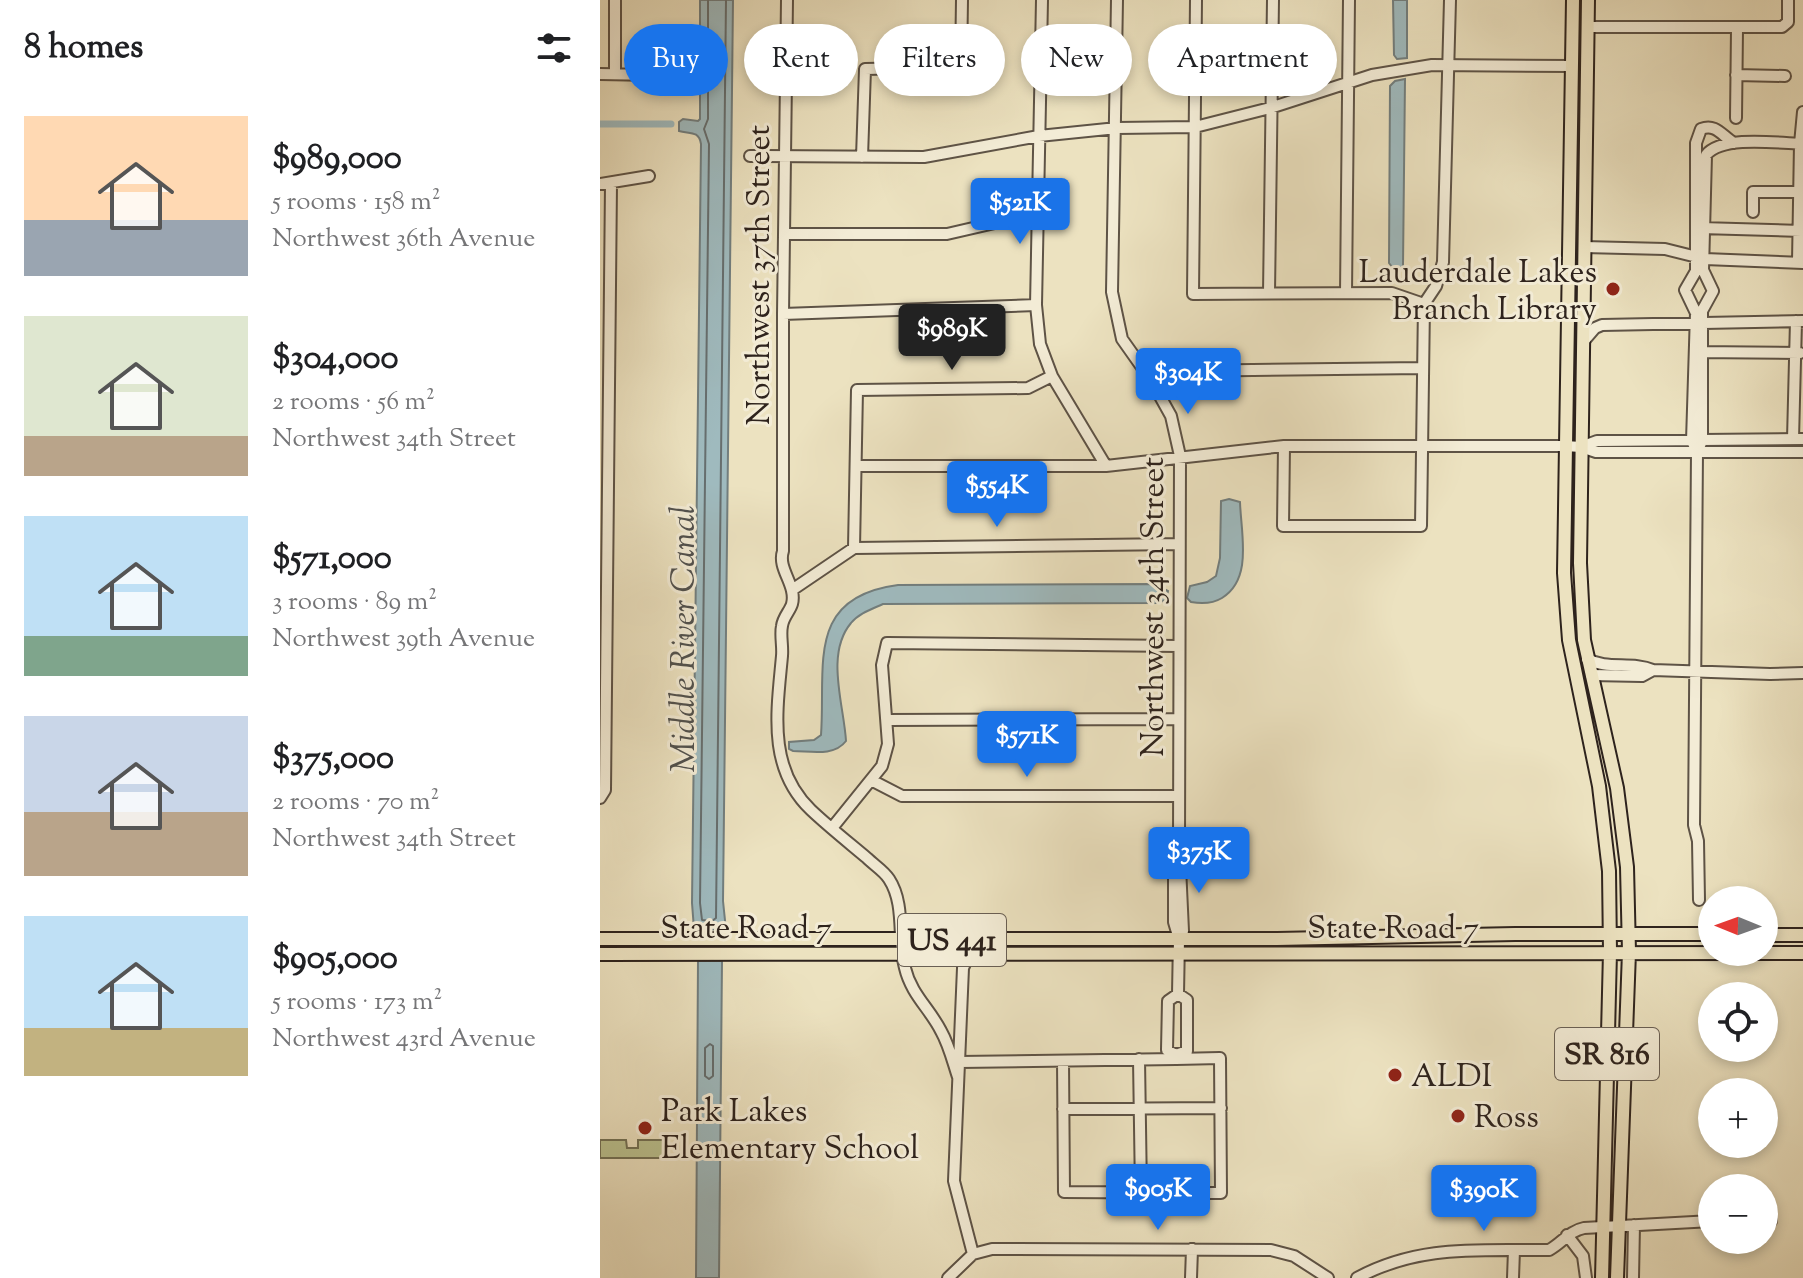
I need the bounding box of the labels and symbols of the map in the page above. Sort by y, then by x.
street label: Northwest 37th Street [738,125,784,425]
pin: $521K [964,178,1076,246]
place label: Lauderdale Lakes Branch Library [1359,251,1597,334]
marker: Lauderdale Lakes Branch Library [1604,280,1622,298]
pin: $989K [896,304,1008,372]
pin: $304K [1132,348,1244,416]
street label: Northwest 34th Street [1132,457,1178,757]
pin: $554K [941,461,1053,529]
water label: Middle River Canal [661,505,710,773]
pin: $571K [971,711,1083,779]
pin: $375K [1143,827,1255,895]
north arrow [1698,886,1778,966]
street label: State Road 7 [660,907,832,953]
street label: State Road 7 [1307,907,1479,953]
road number: US 441 [898,914,1006,966]
road number: SR 816 [1555,1028,1659,1080]
place label: ALDI [1411,1055,1492,1101]
marker: ALDI [1386,1066,1404,1084]
place label: Park Lakes Elementary School [661,1090,919,1173]
place label: Ross [1474,1096,1539,1142]
marker: Ross [1449,1107,1467,1125]
marker: Park Lakes Elementary School [636,1119,654,1137]
pin: $905K [1102,1164,1214,1232]
pin: $390K [1428,1165,1540,1233]

